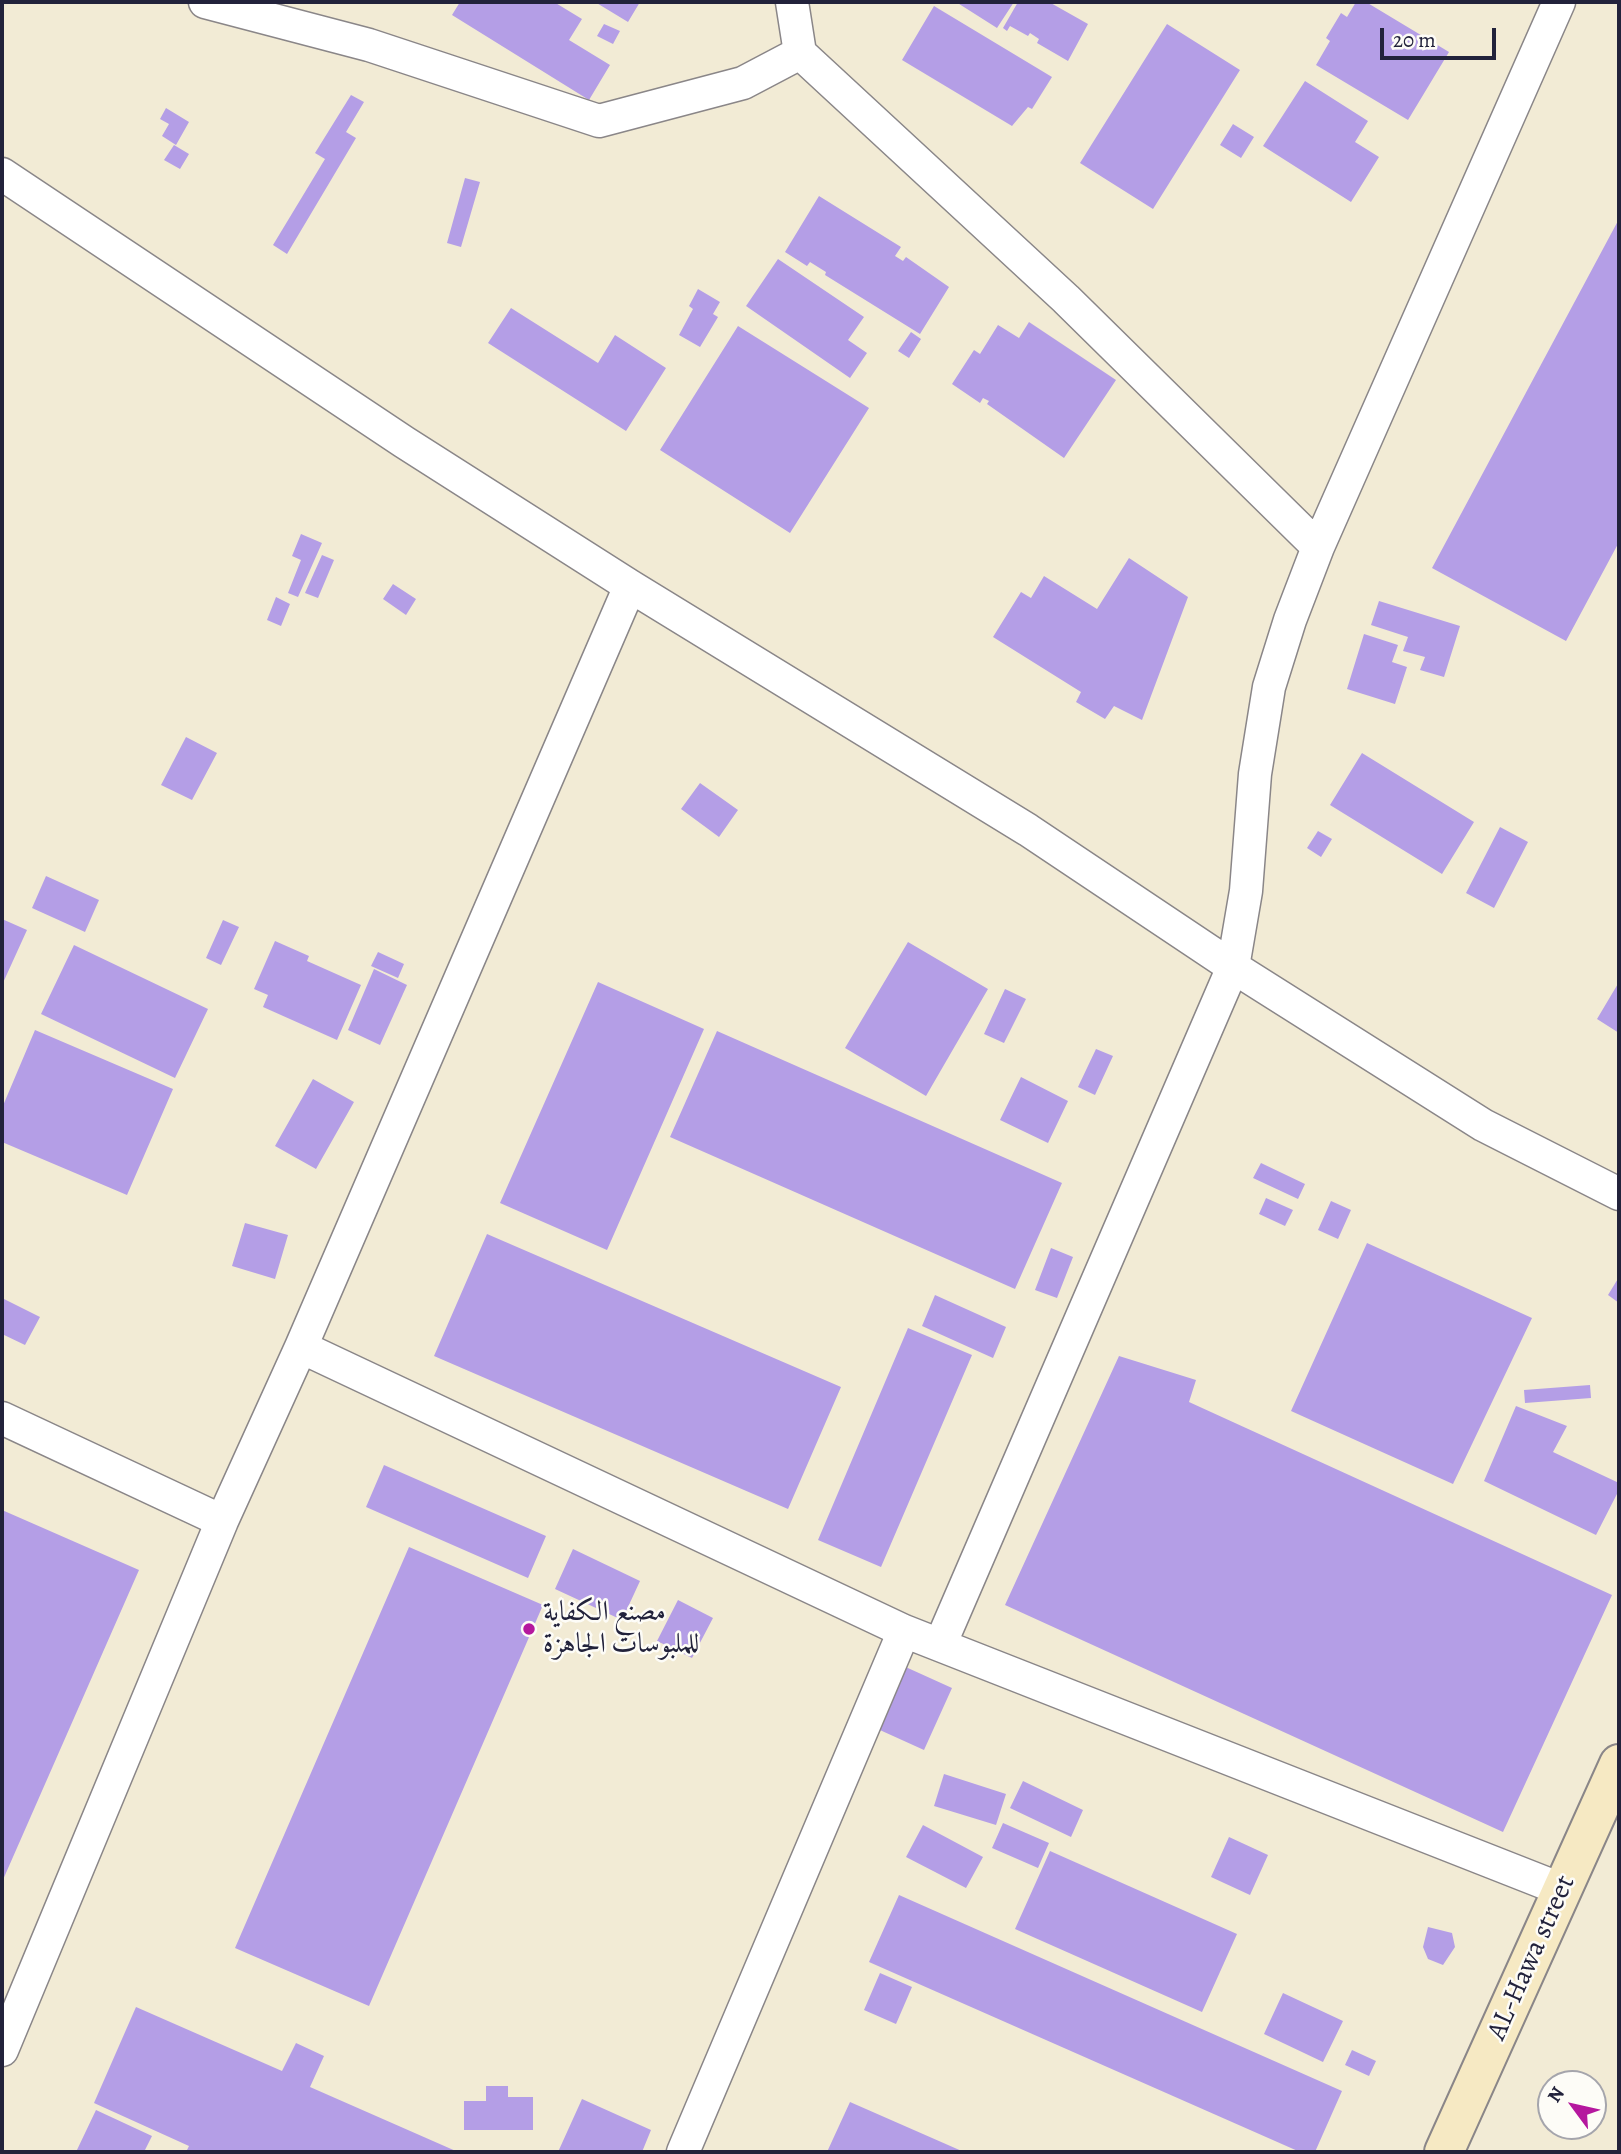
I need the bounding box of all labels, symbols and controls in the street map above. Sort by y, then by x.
scale bar [1383,14,1498,58]
text: 20 m [1393,26,1436,54]
place label: مصنع الكفاية للملبوسات الجاهزة [543,1596,699,1662]
marker: مصنع الكفاية للملبوسات الجاهزة [521,1621,537,1637]
street label: AL-Hawa street [1481,1871,1583,2045]
north arrow [1537,2070,1607,2140]
text: N [1541,2082,1571,2108]

